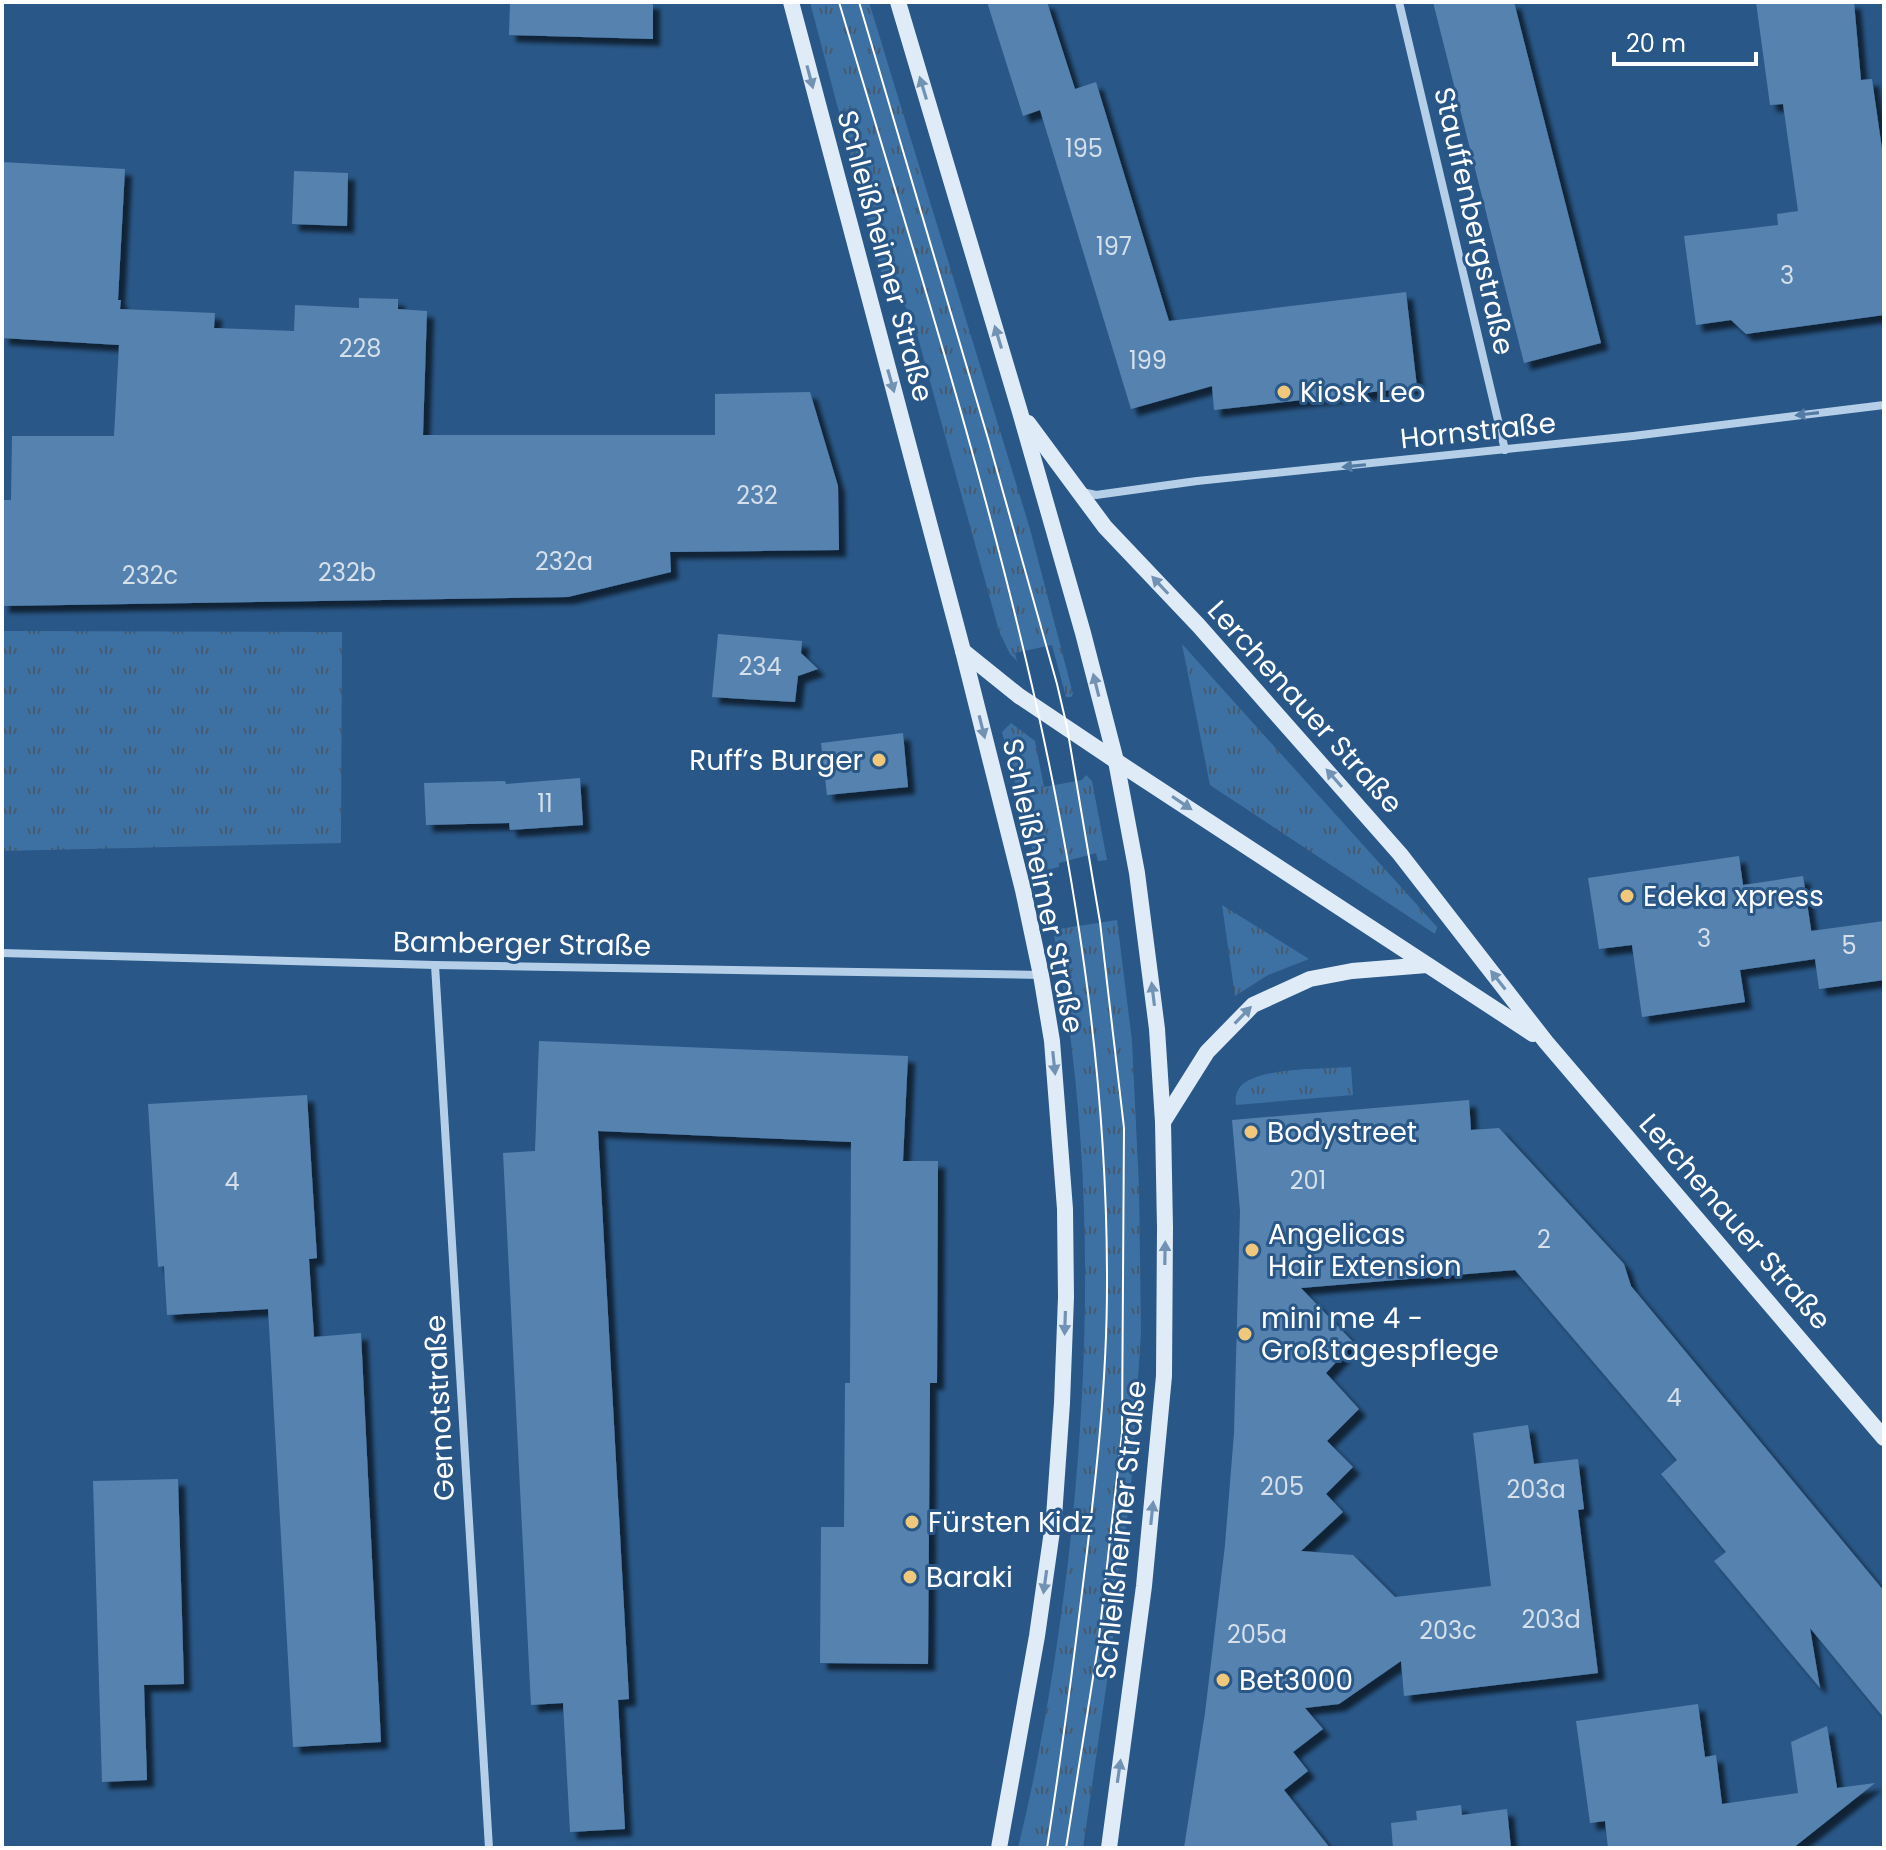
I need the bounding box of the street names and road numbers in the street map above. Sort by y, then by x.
street label: Stauffenbergstraße [1424,83,1524,359]
street label: Schleißheimer Straße [827,106,943,406]
street label: Hornstraße [1398,403,1558,459]
street label: Lerchenauer Straße [1199,592,1411,822]
street label: Schleißheimer Straße [993,735,1093,1037]
street label: Bamberger Straße [393,922,651,966]
street label: Lerchenauer Straße [1630,1106,1840,1338]
street label: Gernotstraße [416,1314,464,1502]
street label: Schleißheimer Straße [1086,1379,1156,1681]

